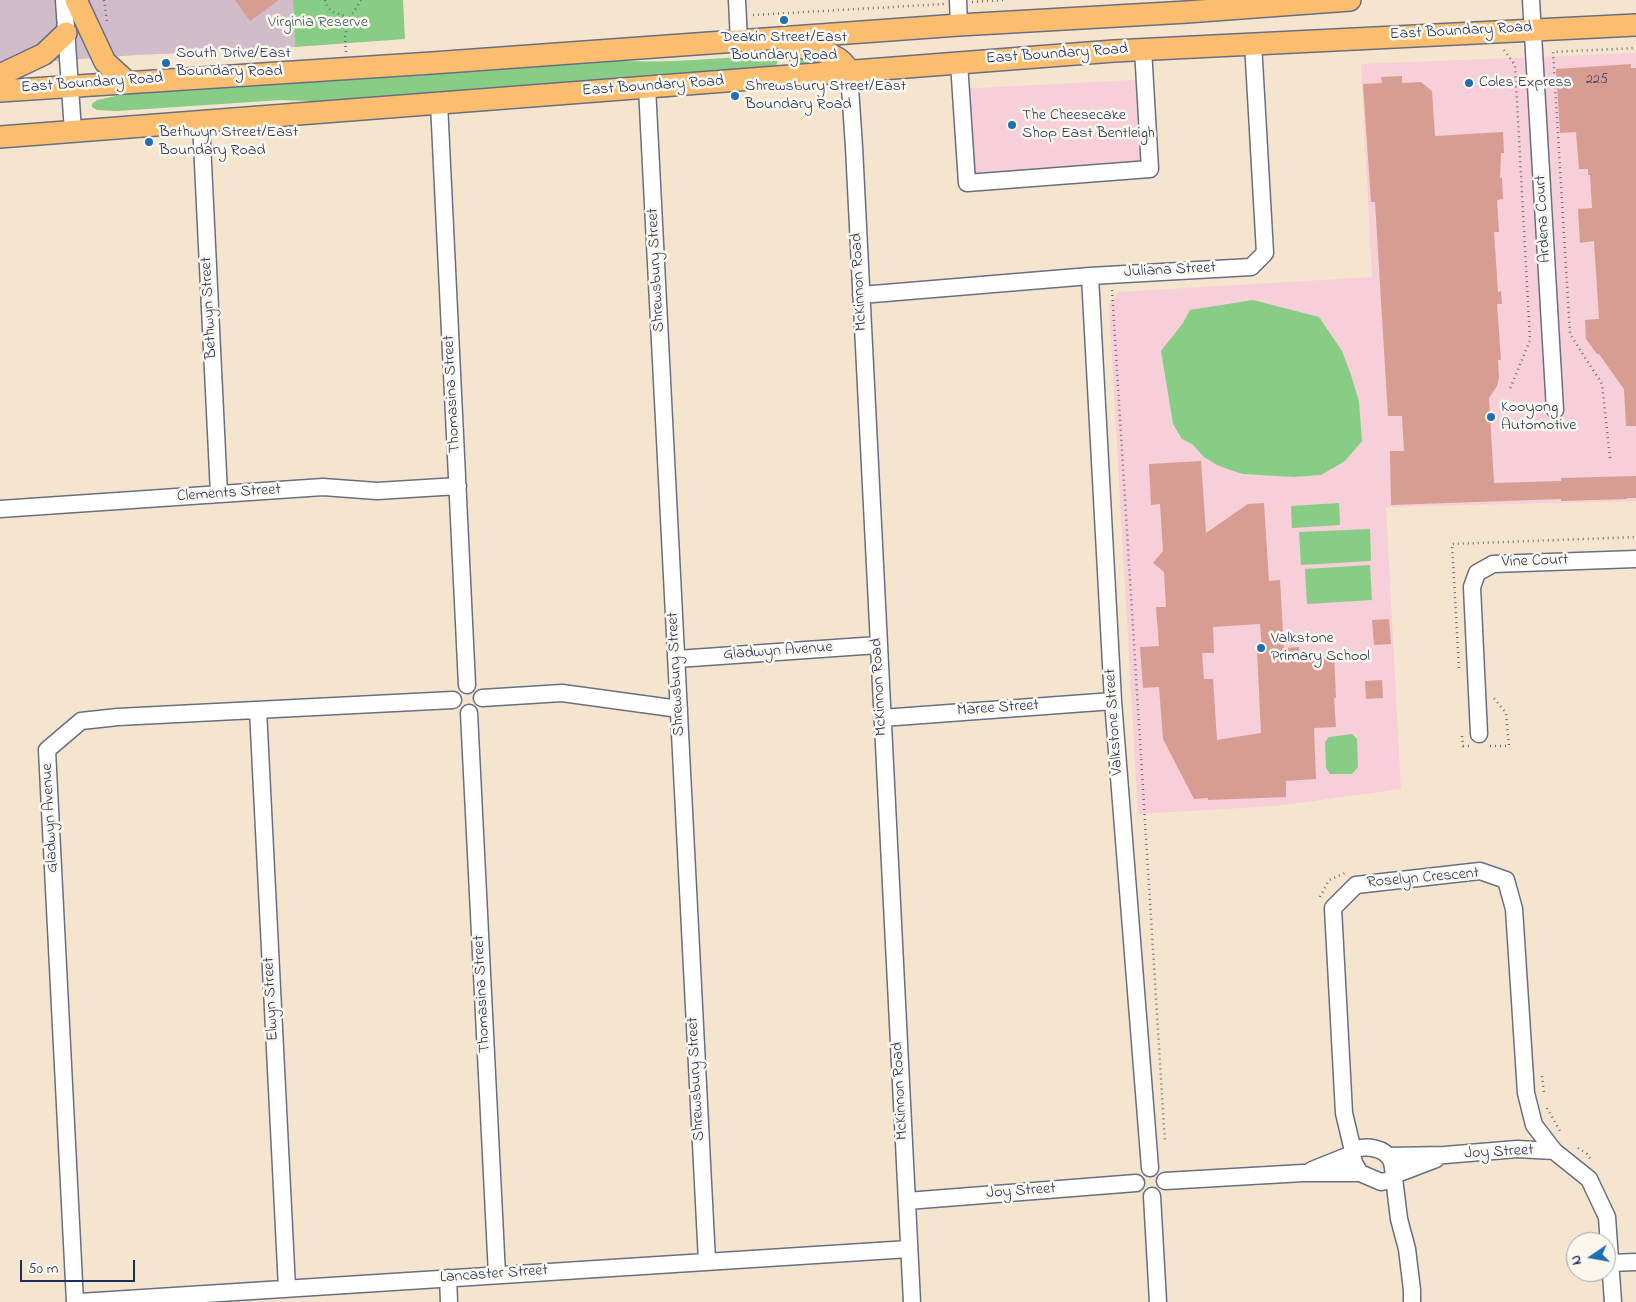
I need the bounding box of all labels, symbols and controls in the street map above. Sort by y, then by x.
park label: Virginia Reserve [268,13,368,33]
marker: Deakin Street/East Boundary Road [778,14,790,26]
street label: East Boundary Road [1389,19,1533,45]
place label: Deakin Street/East Boundary Road [721,28,847,66]
street label: East Boundary Road [985,40,1129,70]
place label: South Drive/East Boundary Road [176,44,291,82]
marker: South Drive/East Boundary Road [160,57,172,69]
street label: East Boundary Road [20,69,164,99]
street label: East Boundary Road [581,72,725,102]
place label: Coles Express [1479,73,1572,93]
house number: 225 [1586,73,1608,89]
place label: Shrewsbury Street/East Boundary Road [745,77,906,115]
marker: Coles Express [1463,77,1475,89]
marker: Shrewsbury Street/East Boundary Road [729,90,741,102]
place label: The Cheesecake Shop East Bentleigh [1022,106,1155,144]
marker: The Cheesecake Shop East Bentleigh [1006,119,1018,131]
place label: Bethwyn Street/East Boundary Road [159,123,298,161]
marker: Bethwyn Street/East Boundary Road [143,136,155,148]
street label: Ardena Court [1532,175,1556,263]
street label: Shrewsbury Street [644,207,670,333]
street label: McKinnon Road [848,232,872,332]
street label: Bethwyn Street [198,256,222,360]
street label: Juliana Street [1124,259,1216,283]
street label: Thomasina Street [440,335,466,453]
place label: Kooyong Automotive [1501,398,1576,436]
marker: Kooyong Automotive [1485,411,1497,423]
street label: Clements Street [176,481,282,507]
street label: Vine Court [1501,551,1569,573]
street label: Shrewsbury Street [664,611,690,737]
place label: Valkstone Primary School [1271,629,1370,667]
street label: McKinnon Road [868,637,892,737]
street label: Gladwyn Avenue [723,639,833,665]
marker: Valkstone Primary School [1255,642,1267,654]
street label: Valkstone Street [1102,668,1128,776]
street label: Maree Street [956,697,1040,721]
street label: Gladwyn Avenue [39,763,63,873]
street label: Roselyn Crescent [1366,865,1480,893]
street label: Thomasina Street [470,935,496,1053]
street label: Elwyn Street [260,957,284,1041]
street label: Shrewsbury Street [684,1016,710,1142]
street label: McKinnon Road [889,1041,913,1141]
street label: Joy Street [1464,1142,1534,1164]
street label: Joy Street [986,1180,1056,1204]
north arrow [1566,1232,1616,1282]
scale bar [22,1250,138,1282]
text: N [1566,1253,1588,1267]
text: 50 m [28,1258,58,1280]
street label: Lancaster Street [439,1262,549,1288]

